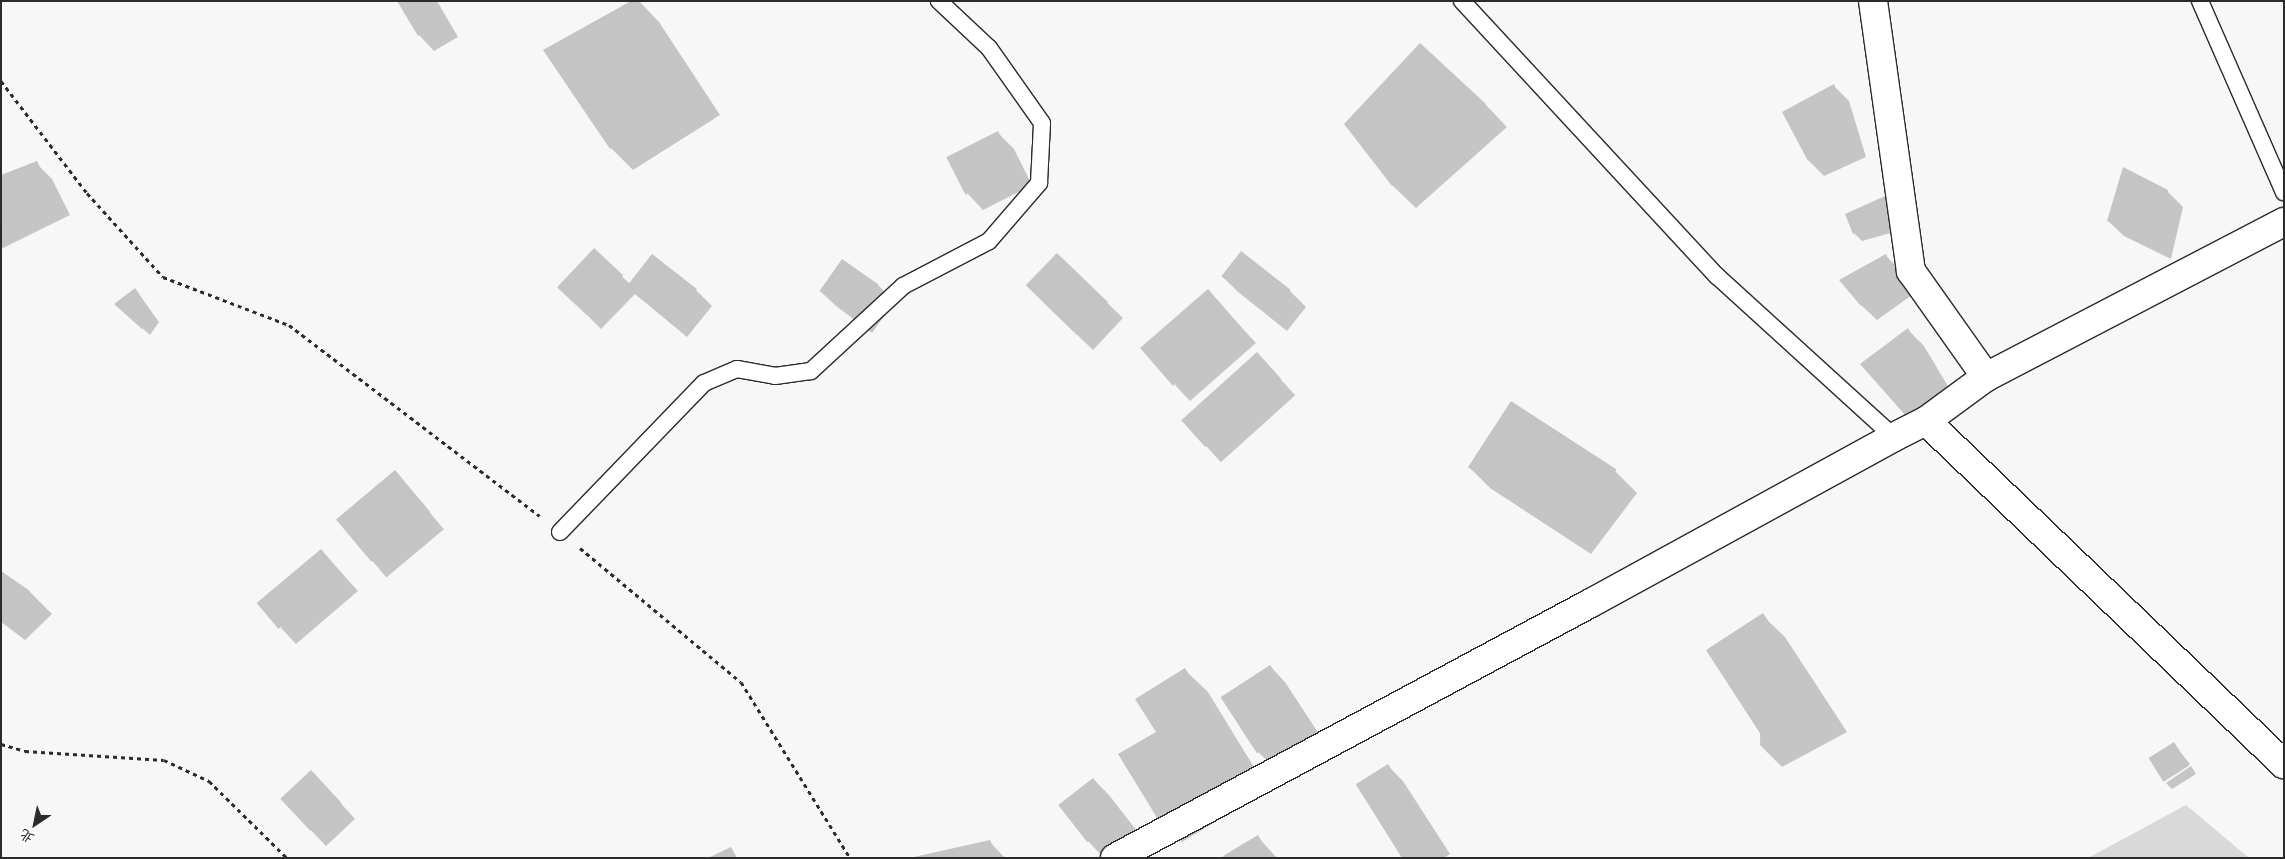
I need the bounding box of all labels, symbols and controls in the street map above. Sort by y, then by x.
north arrow [10,799,60,849]
text: 北 [15,825,37,849]

